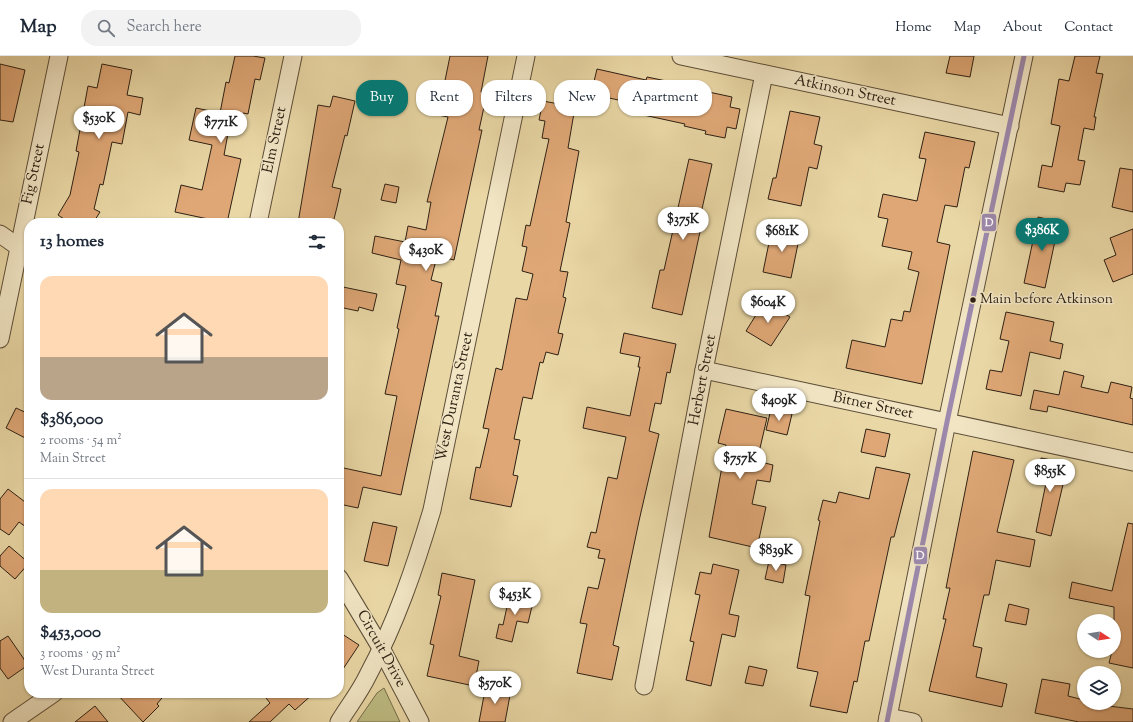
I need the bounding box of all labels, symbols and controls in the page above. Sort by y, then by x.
search box [81,10,361,46]
text: Map [20,14,57,41]
icon: search [95,17,117,39]
text: Search here [127,17,202,38]
text: Home [895,18,932,38]
text: Map [954,18,981,38]
text: About [1003,18,1042,38]
text: Contact [1064,18,1113,38]
street label: Atkinson Street [792,70,898,112]
chip: Buy [356,80,408,116]
chip: Rent [416,80,473,116]
chip: Filters [481,80,546,116]
chip: New [554,80,610,116]
chip: Apartment [618,80,712,116]
street label: Elm Street [258,105,292,175]
pin: $530K [71,106,127,140]
text: $530K [83,110,115,128]
pin: $771K [193,110,249,144]
text: $771K [204,114,238,132]
street label: Fig Street [17,142,51,206]
pin: $375K [655,207,711,241]
text: $375K [667,211,699,229]
line badge: D [981,213,997,232]
text: D [984,215,994,231]
pin: $386K [1014,218,1070,252]
pin: $681K [754,219,810,253]
text: $386K [1025,222,1059,240]
text: $681K [765,223,799,241]
text: 13 homes [40,230,104,254]
icon: filters [306,231,328,253]
pin: $430K [398,238,454,272]
text: $430K [409,242,443,260]
pin: $604K [740,290,796,324]
place label: Main before Atkinson [980,290,1113,310]
text: $604K [750,294,786,312]
marker: Main before Atkinson [968,295,978,305]
icon: home [148,302,220,374]
street label: West Duranta Street [431,330,479,464]
street label: Herbert Street [684,333,722,427]
street label: Bitner Street [831,387,915,425]
pin: $409K [751,388,807,422]
text: $409K [761,392,797,410]
text: $386,000 [40,408,103,432]
text: 2 rooms · 54 m² [40,432,122,450]
pin: $757K [712,446,768,480]
text: Main Street [40,450,106,468]
text: $757K [723,450,757,468]
pin: $855K [1022,459,1078,493]
text: $855K [1034,463,1066,481]
icon: home [148,515,220,587]
pin: $839K [748,538,804,572]
text: $839K [759,542,793,560]
line badge: D [913,546,928,565]
text: D [915,548,925,564]
pin: $453K [487,582,543,616]
text: $453K [499,586,531,604]
street label: Circuit Drive [351,606,411,692]
north arrow [1077,614,1121,658]
map controls [1077,614,1121,710]
text: $453,000 [40,621,101,645]
text: 3 rooms · 95 m² [40,645,121,663]
text: West Duranta Street [40,663,155,681]
button: layers [1077,666,1121,710]
pin: $570K [467,671,523,705]
text: $570K [478,675,512,693]

